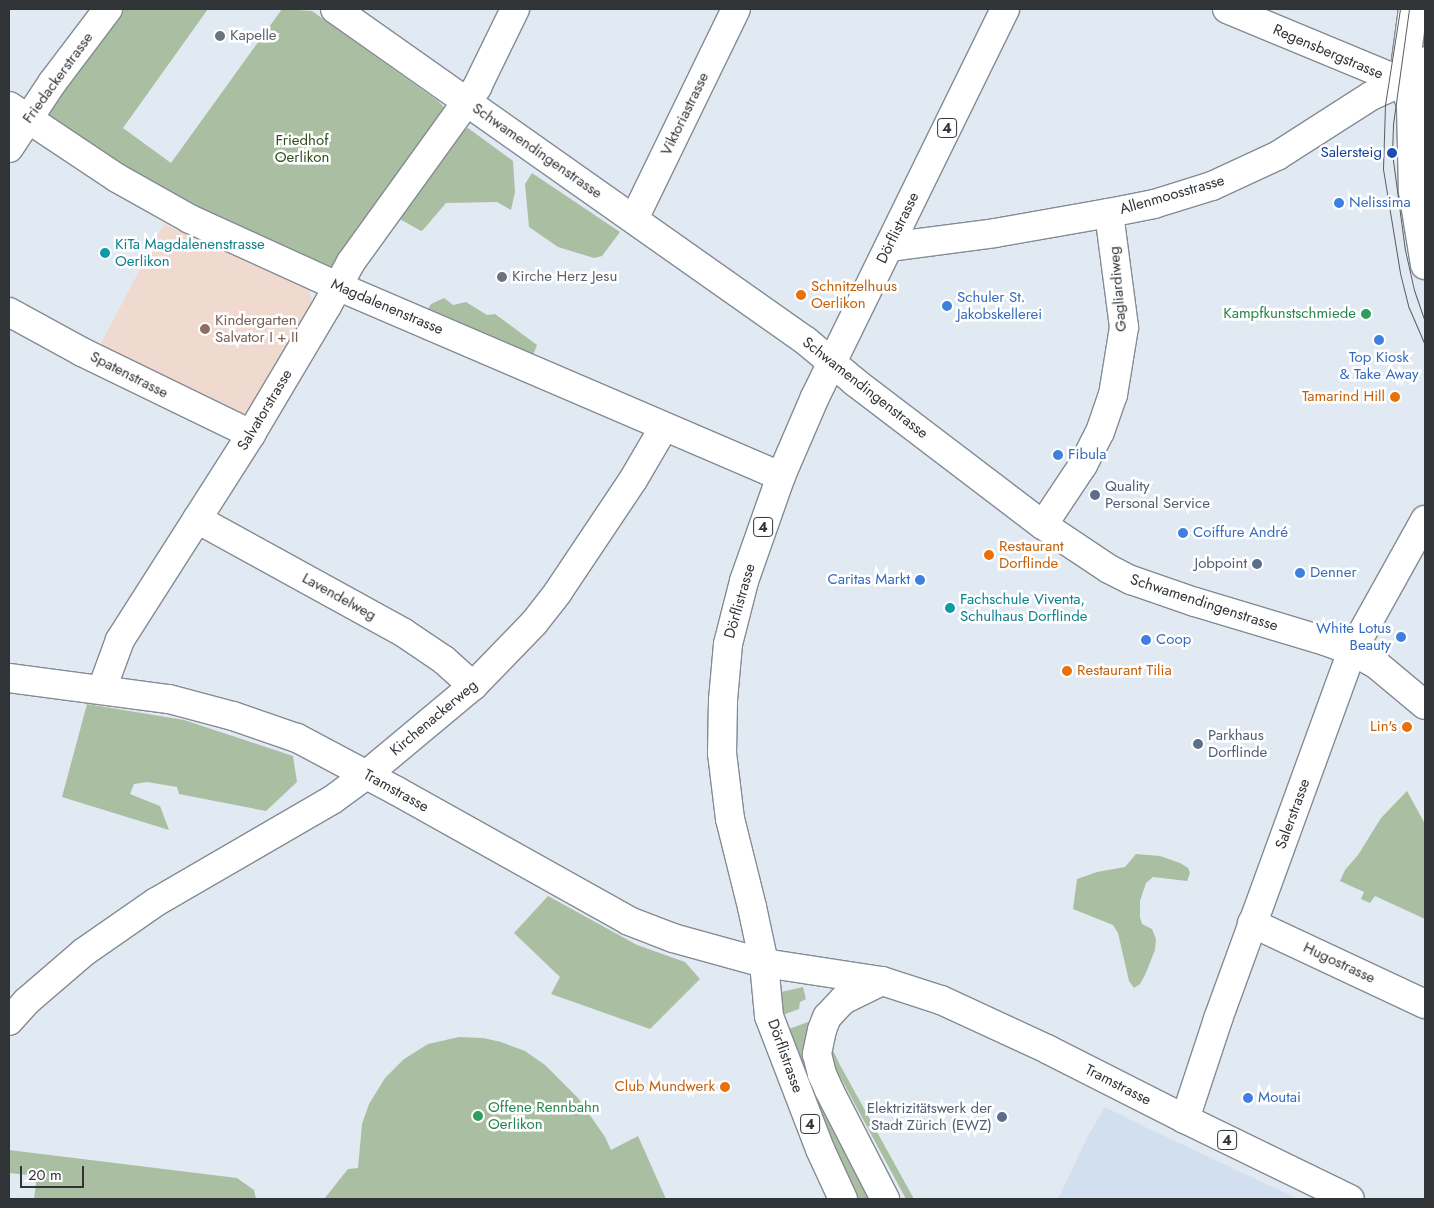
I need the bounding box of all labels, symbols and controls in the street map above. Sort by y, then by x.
street label: Regensbergstrasse [1270,21,1386,83]
place label: Kapelle [230,27,277,45]
street label: Friedackerstrasse [19,29,97,127]
marker: Kapelle [214,30,226,42]
street label: Viktoriastrasse [657,69,713,159]
street label: Schwamendingenstrasse [469,99,605,203]
road number: 4 [937,116,957,140]
park label: Friedhof Oerlikon [275,131,329,166]
place label: Salersteig [1320,144,1382,162]
marker: Salersteig [1386,147,1398,159]
street label: Allenmoosstrasse [1117,171,1227,219]
street label: Dörflistrasse [873,189,923,267]
place label: Nelissima [1349,194,1411,212]
marker: Nelissima [1333,197,1345,209]
place label: KiTa Magdalenenstrasse Oerlikon [115,235,265,270]
street label: Gagliardiweg [1105,245,1131,333]
marker: KiTa Magdalenenstrasse Oerlikon [99,247,111,259]
place label: Kirche Herz Jesu [512,268,617,286]
marker: Kirche Herz Jesu [496,271,508,283]
street label: Magdalenenstrasse [328,275,446,339]
place label: Schnitzelhuus Oerlikon [811,277,897,312]
place label: Schuler St. Jakobskellerei [957,288,1042,323]
marker: Schnitzelhuus Oerlikon [795,289,807,301]
marker: Schuler St. Jakobskellerei [941,300,953,312]
place label: Kampfkunstschmiede [1223,305,1356,323]
marker: Kampfkunstschmiede [1360,308,1372,320]
place label: Kindergarten Salvator I + II [215,311,298,346]
marker: Kindergarten Salvator I + II [199,323,211,335]
street label: Schwamendingenstrasse [799,333,931,443]
marker: Top Kiosk & Take Away [1373,334,1385,346]
street label: Spatenstrasse [87,348,171,402]
place label: Top Kiosk & Take Away [1339,348,1419,383]
street label: Salvatorstrasse [234,366,296,454]
place label: Tamarind Hill [1302,388,1385,406]
marker: Tamarind Hill [1389,391,1401,403]
place label: Fibula [1068,446,1106,464]
marker: Fibula [1052,449,1064,461]
place label: Quality Personal Service [1105,477,1210,512]
marker: Quality Personal Service [1089,489,1101,501]
road number: 4 [753,516,773,538]
place label: Coiffure André [1193,524,1288,542]
marker: Coiffure André [1177,527,1189,539]
place label: Restaurant Dorflinde [999,537,1064,572]
marker: Restaurant Dorflinde [983,549,995,561]
place label: Jobpoint [1195,555,1247,573]
marker: Jobpoint [1251,558,1263,570]
street label: Dörflistrasse [721,562,759,640]
place label: Denner [1310,564,1357,582]
marker: Denner [1294,567,1306,579]
street label: Lavendelweg [299,569,379,625]
place label: Caritas Markt [827,571,910,589]
street label: Schwamendingenstrasse [1128,571,1280,635]
marker: Caritas Markt [914,574,926,586]
place label: Fachschule Viventa, Schulhaus Dorflinde [960,590,1087,625]
marker: Fachschule Viventa, Schulhaus Dorflinde [944,602,956,614]
place label: White Lotus Beauty [1316,619,1391,654]
place label: Coop [1156,631,1191,649]
marker: White Lotus Beauty [1395,631,1407,643]
marker: Coop [1140,634,1152,646]
place label: Restaurant Tilia [1077,662,1172,680]
marker: Restaurant Tilia [1061,665,1073,677]
street label: Kirchenackerweg [387,676,481,760]
place label: Lin's [1370,718,1397,736]
marker: Lin's [1401,721,1413,733]
place label: Parkhaus Dorflinde [1208,726,1267,761]
marker: Parkhaus Dorflinde [1192,738,1204,750]
street label: Tramstrasse [360,766,432,816]
street label: Salerstrasse [1272,776,1314,852]
street label: Hugostrasse [1300,939,1378,987]
street label: Dörflistrasse [763,1017,807,1095]
street label: Tramstrasse [1082,1061,1154,1109]
place label: Club Mundwerk [614,1078,715,1096]
marker: Club Mundwerk [719,1081,731,1093]
place label: Moutai [1258,1089,1301,1107]
marker: Moutai [1242,1092,1254,1104]
place label: Offene Rennbahn Oerlikon [488,1098,600,1133]
place label: Elektrizitätswerk der Stadt Zürich (EWZ) [867,1099,992,1134]
marker: Offene Rennbahn Oerlikon [472,1110,484,1122]
marker: Elektrizitätswerk der Stadt Zürich (EWZ) [996,1111,1008,1123]
road number: 4 [800,1112,820,1136]
road number: 4 [1217,1128,1237,1152]
scale bar [22,1156,86,1188]
text: 20 m [28,1164,62,1186]

